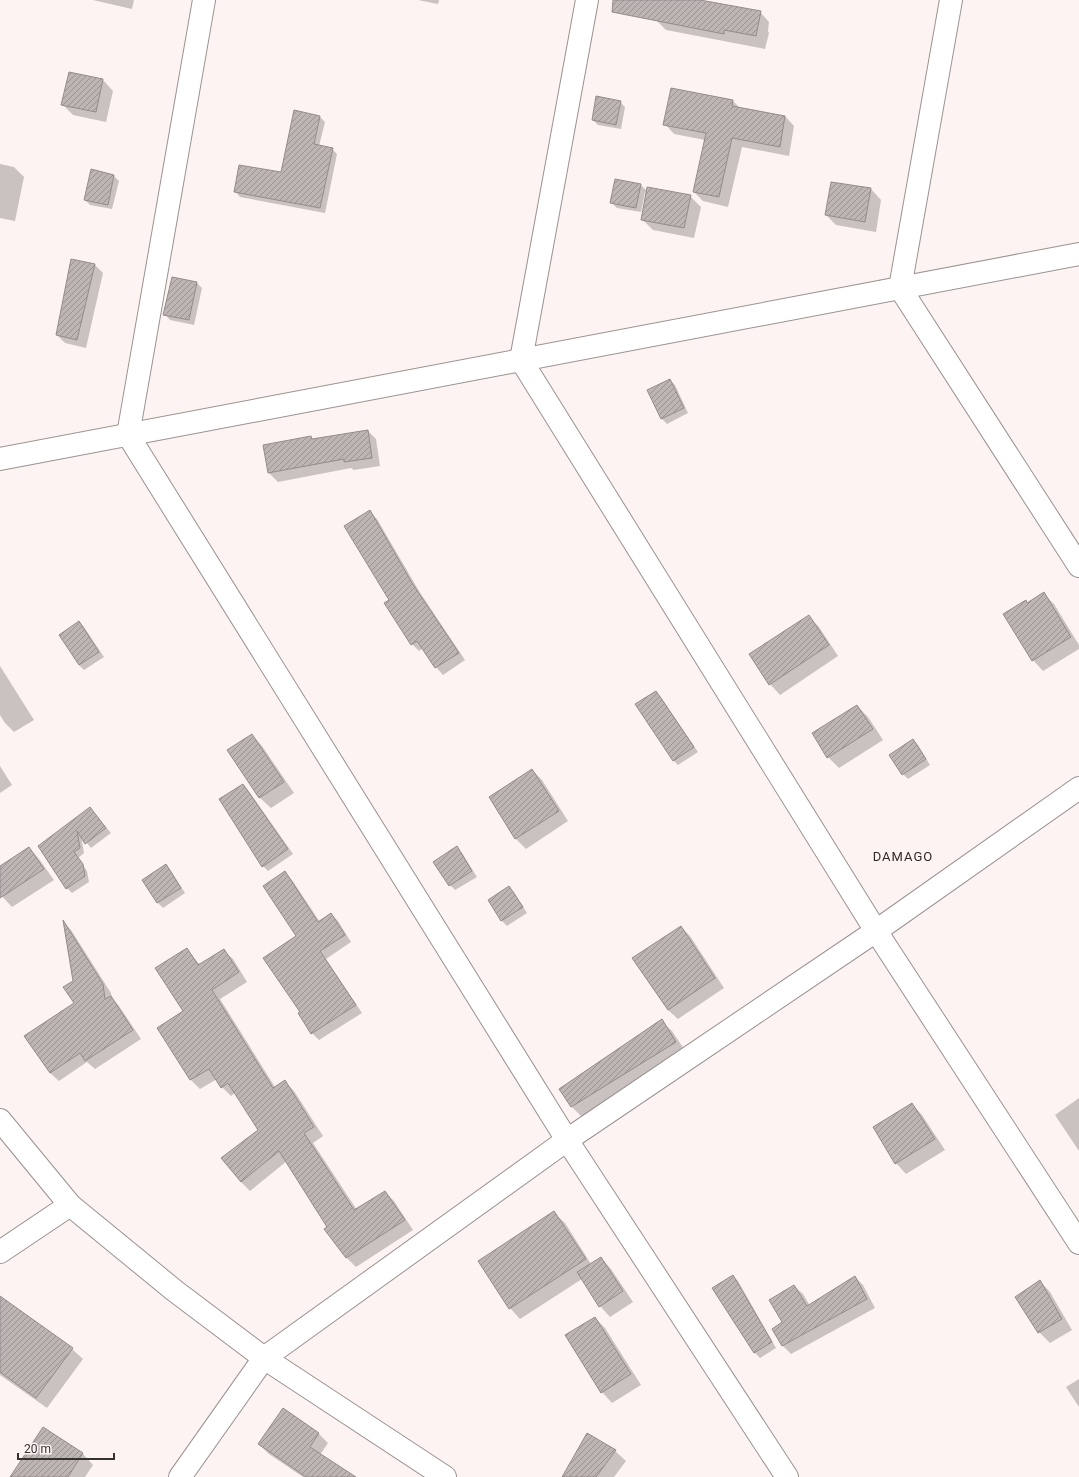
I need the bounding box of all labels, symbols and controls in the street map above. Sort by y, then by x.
district label: DAMAGO [873,849,933,864]
scale bar [18,1435,114,1461]
text: 20 m [24,1442,51,1456]

